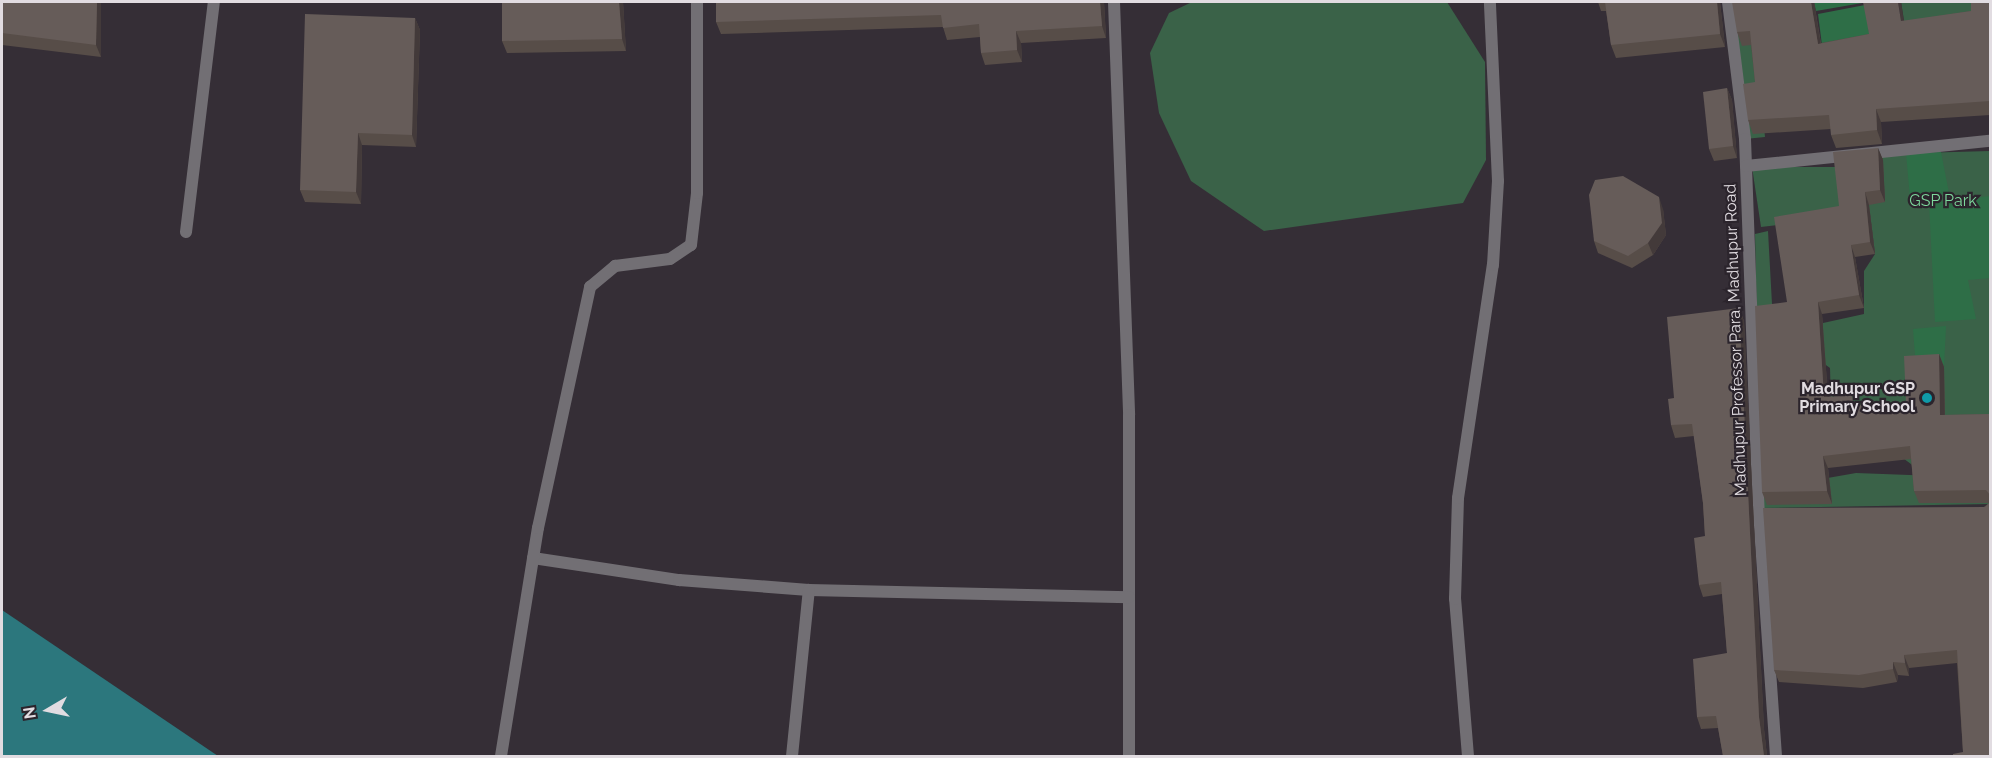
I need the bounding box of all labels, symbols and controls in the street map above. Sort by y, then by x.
street label: Madhupur Professor Para, Madhupur Road [1721,183,1751,497]
park label: GSP Park [1909,191,1977,211]
place label: Madhupur GSP Primary School [1799,379,1915,417]
marker: Madhupur GSP Primary School [1920,391,1934,405]
north arrow [18,680,78,740]
text: N [19,705,40,720]

